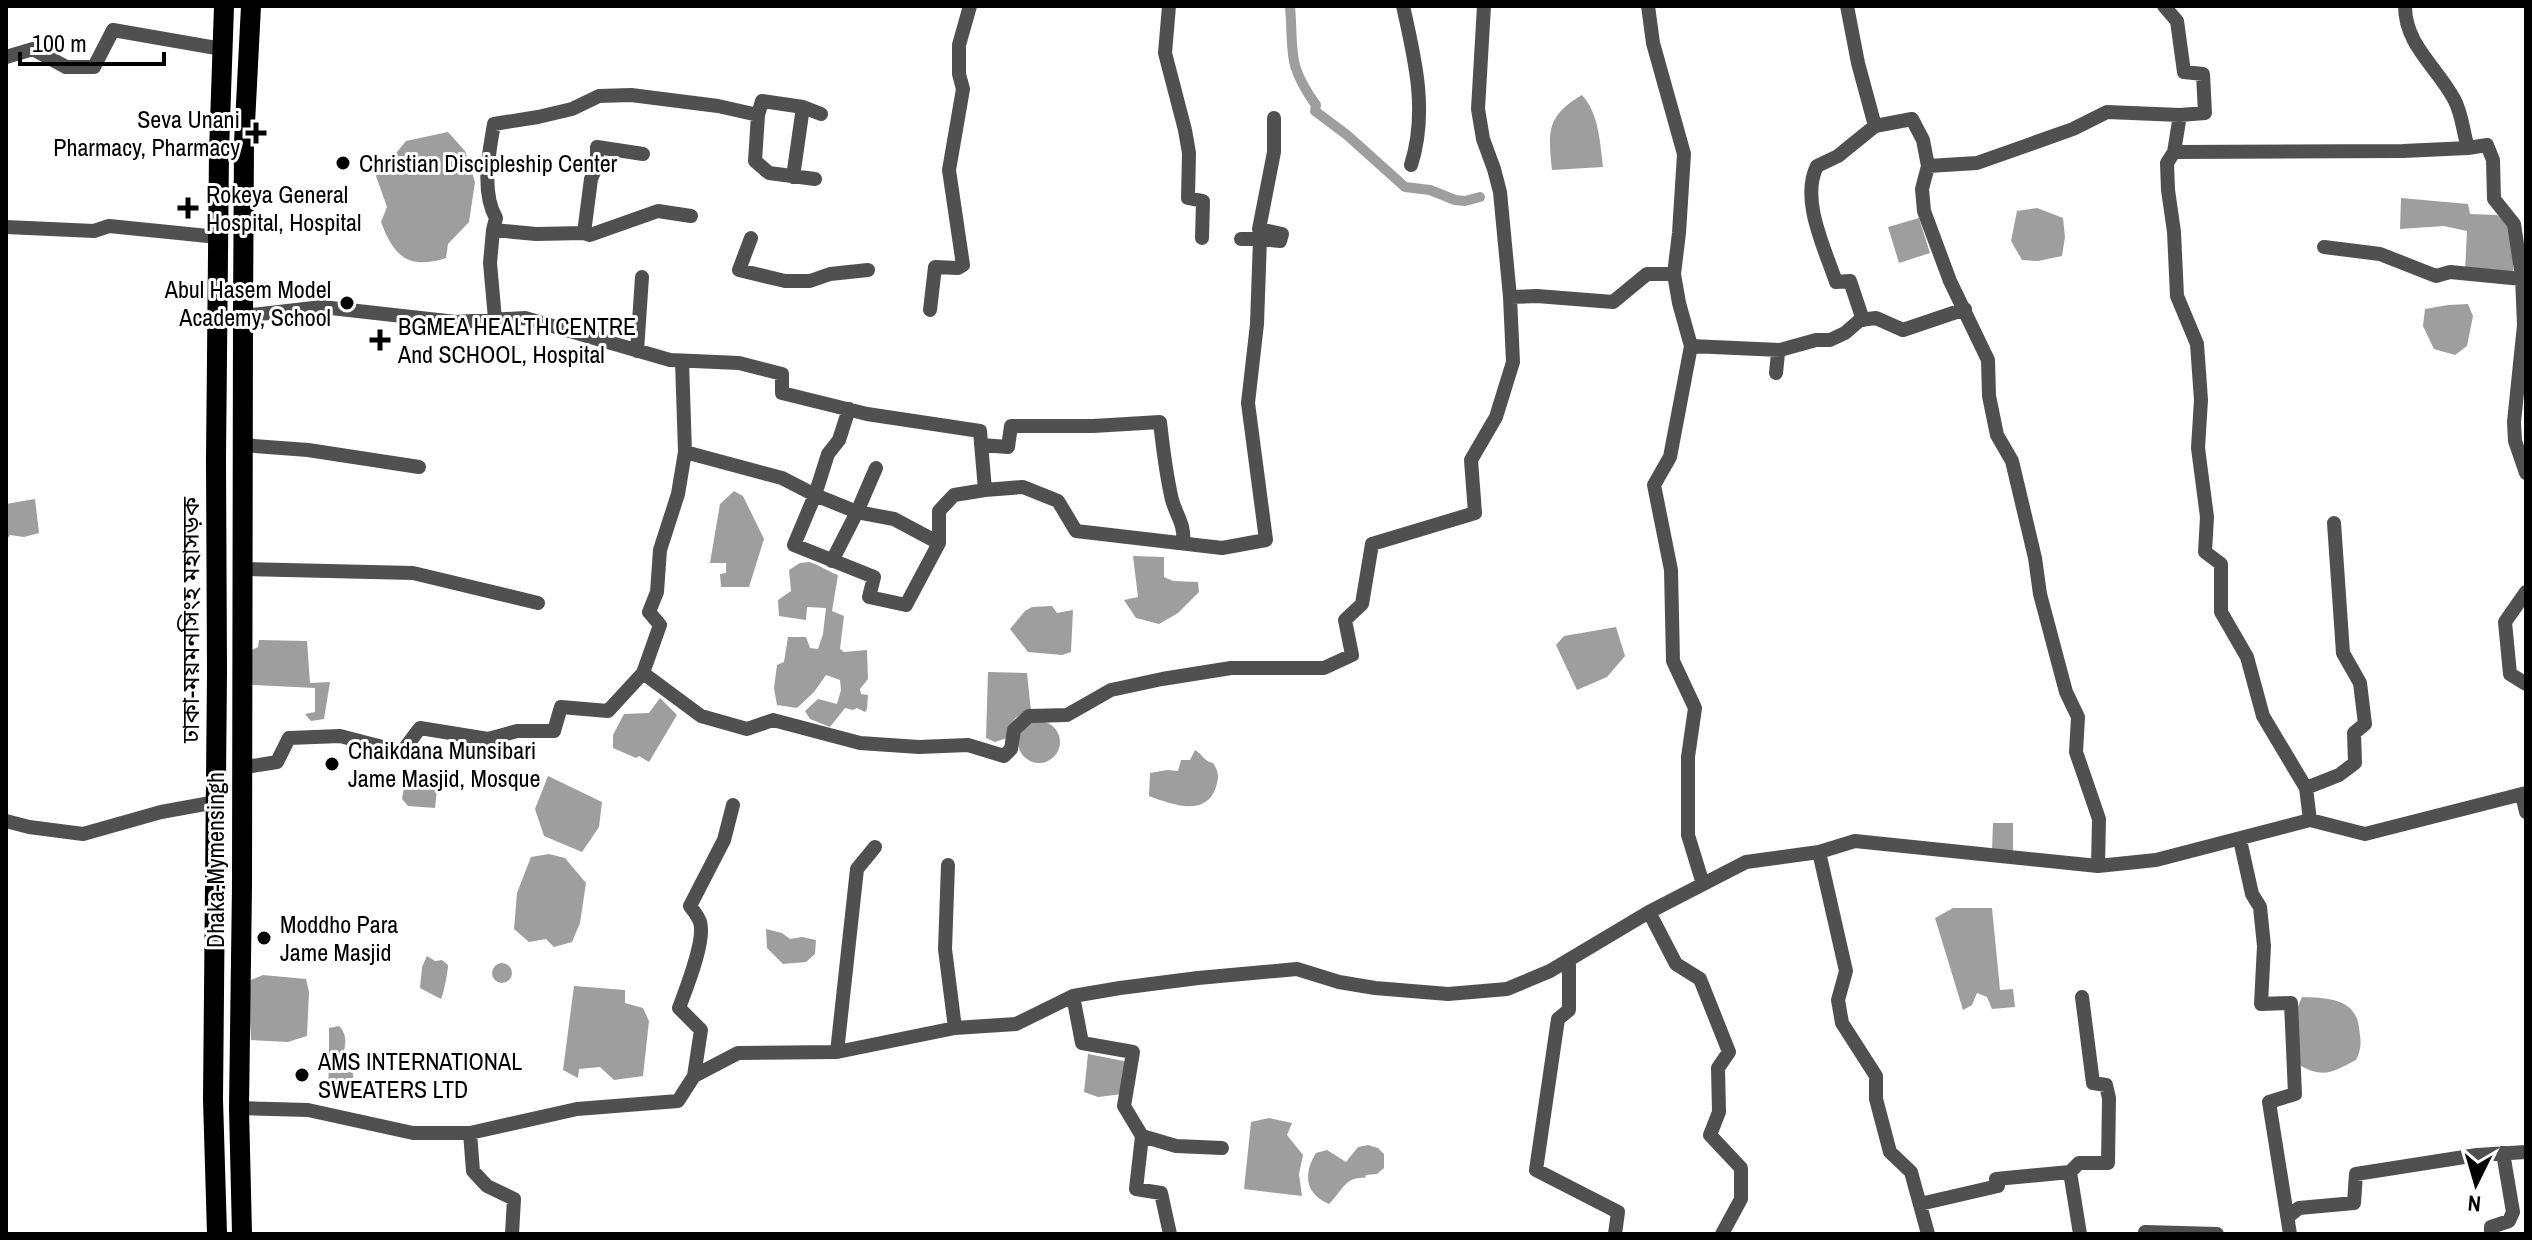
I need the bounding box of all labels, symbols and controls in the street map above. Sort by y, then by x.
scale bar [20,16,164,66]
text: 100 m [32,27,87,59]
place label: Seva Unani Pharmacy, Pharmacy [53,103,240,163]
marker: Seva Unani Pharmacy, Pharmacy [247,124,265,142]
place label: Christian Discipleship Center [359,147,618,179]
marker: Christian Discipleship Center [334,154,352,172]
place label: Rokeya General Hospital, Hospital [206,178,361,238]
marker: Rokeya General Hospital, Hospital [177,197,199,219]
place label: Abul Hasem Model Academy, School [164,273,331,333]
marker: Abul Hasem Model Academy, School [338,294,356,312]
place label: BGMEA HEALTH CENTRE And SCHOOL, Hospital [397,310,636,370]
marker: BGMEA HEALTH CENTRE And SCHOOL, Hospital [369,329,391,351]
street label: ঢাকা-ময়মনসিংহ মহাসড়ক [174,496,206,744]
place label: Chaikdana Munsibari Jame Masjid, Mosque [348,734,541,794]
marker: Chaikdana Munsibari Jame Masjid, Mosque [323,755,341,773]
street label: Dhaka-Mymensingh [199,772,231,948]
place label: Moddho Para Jame Masjid [280,908,398,968]
marker: Moddho Para Jame Masjid [255,929,273,947]
place label: AMS INTERNATIONAL SWEATERS LTD [317,1045,522,1105]
marker: AMS INTERNATIONAL SWEATERS LTD [293,1066,311,1084]
north arrow [2436,1144,2516,1224]
text: N [2466,1188,2482,1219]

